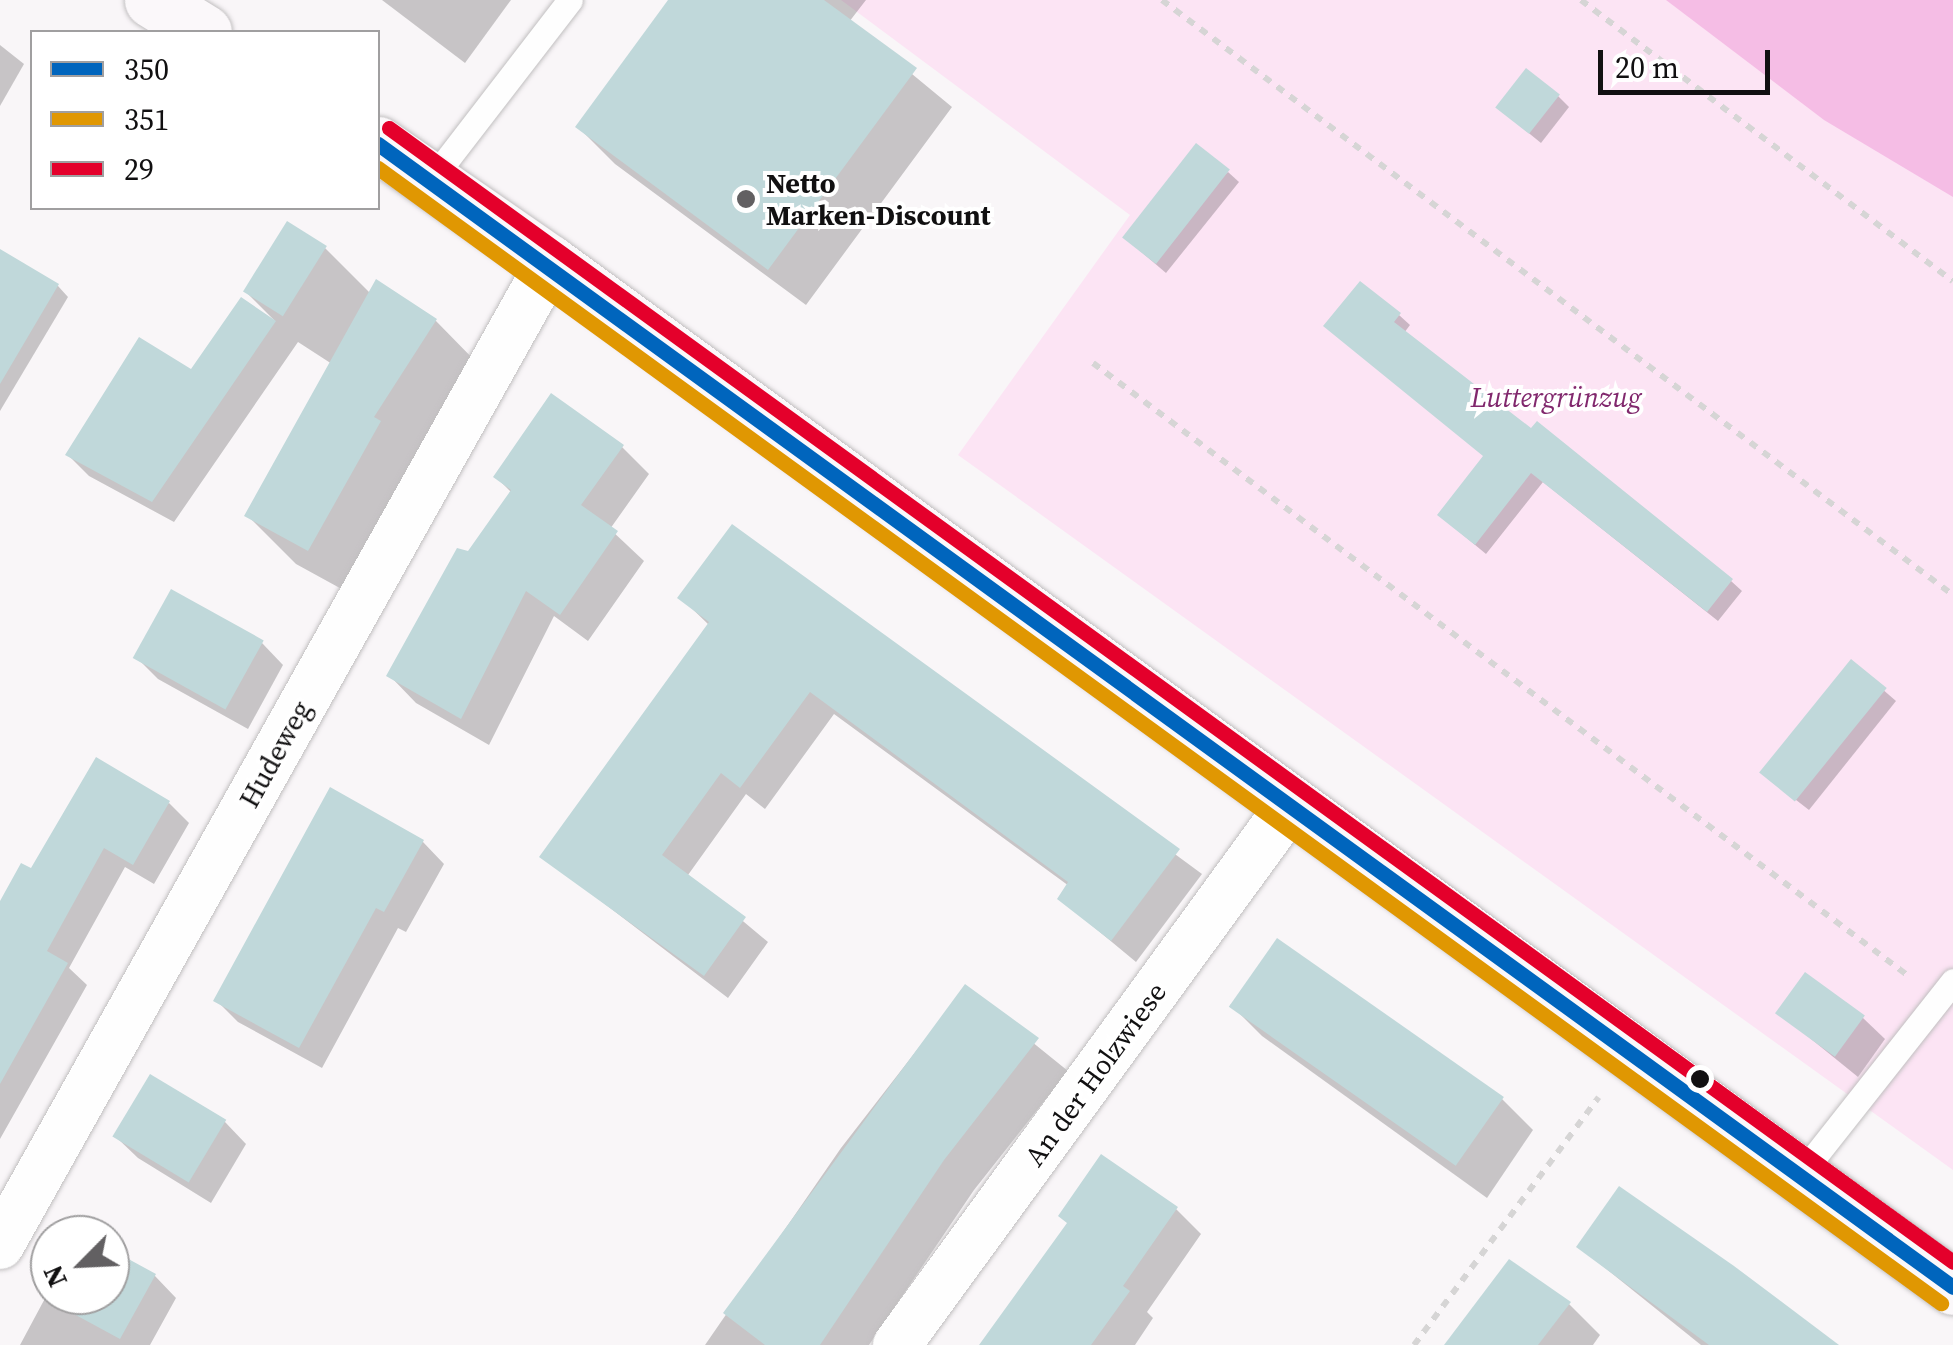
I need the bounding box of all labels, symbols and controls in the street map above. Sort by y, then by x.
legend [30,30,380,210]
scale bar [1603,30,1776,92]
text: 20 m [1615,47,1679,88]
text: 350 [124,49,169,90]
text: 351 [124,99,169,140]
text: 29 [124,149,154,190]
place label: Netto Marken-Discount [766,166,991,232]
marker: Netto Marken-Discount [735,188,757,210]
park label: Luttergrünzug [1470,380,1642,414]
street label: Hudeweg [232,695,318,813]
street label: An der Holzwiese [1017,976,1173,1172]
unlabelled marker [1690,1069,1710,1089]
north arrow [30,1215,130,1315]
text: N [33,1259,76,1293]

